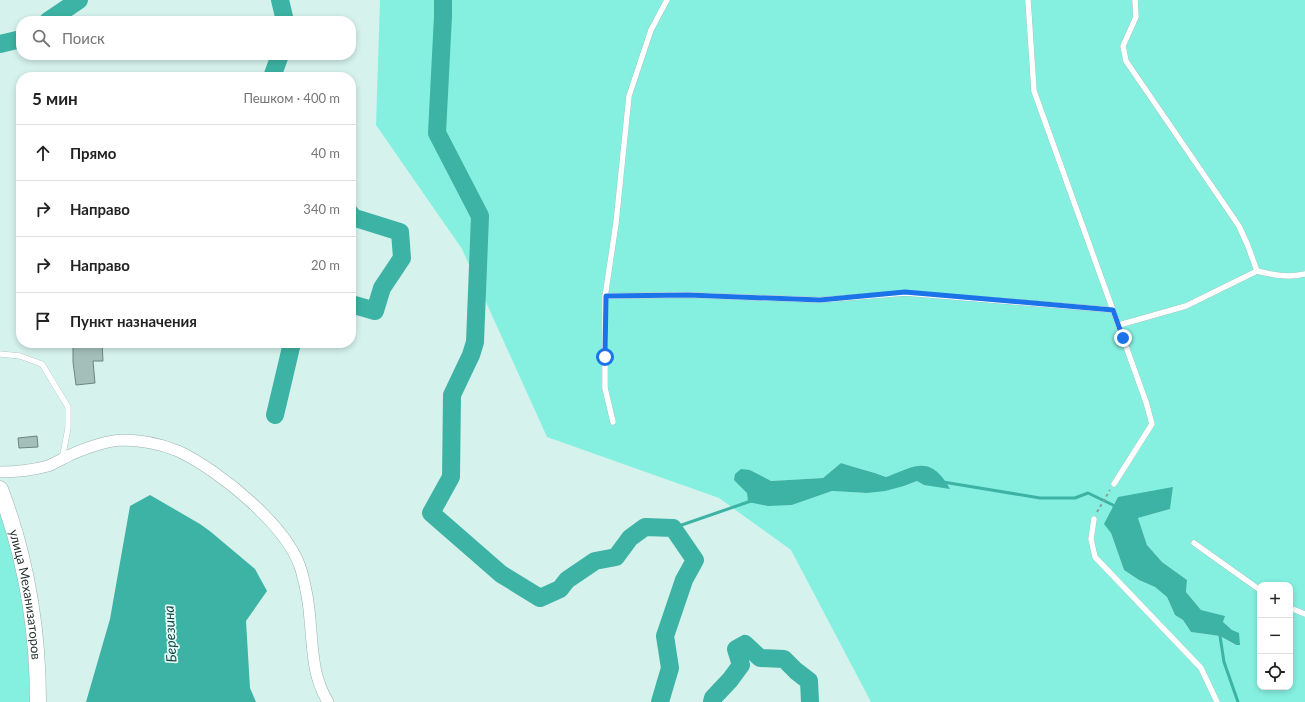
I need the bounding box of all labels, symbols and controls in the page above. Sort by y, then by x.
search box [16,16,356,60]
icon: search [30,27,52,49]
text: Поиск [62,29,105,47]
text: 5 мин [32,88,78,109]
text: Пешком · 400 m [243,90,340,106]
icon: ahead [32,142,54,164]
text: Прямо [70,144,116,162]
text: 40 m [311,145,340,161]
icon: right [32,198,54,220]
text: Направо [70,200,130,218]
text: 340 m [303,201,340,217]
icon: right [32,254,54,276]
text: Направо [70,256,130,274]
text: 20 m [311,257,340,273]
icon: arrive [32,310,54,332]
text: Пункт назначения [70,312,197,330]
route end [1114,329,1132,347]
route start [596,348,614,366]
street label: улица Механизаторов [6,527,45,660]
map controls [1257,582,1293,690]
button: + [1257,582,1293,618]
water label: Березина [160,605,179,663]
button: − [1257,618,1293,654]
button: locate [1257,654,1293,690]

